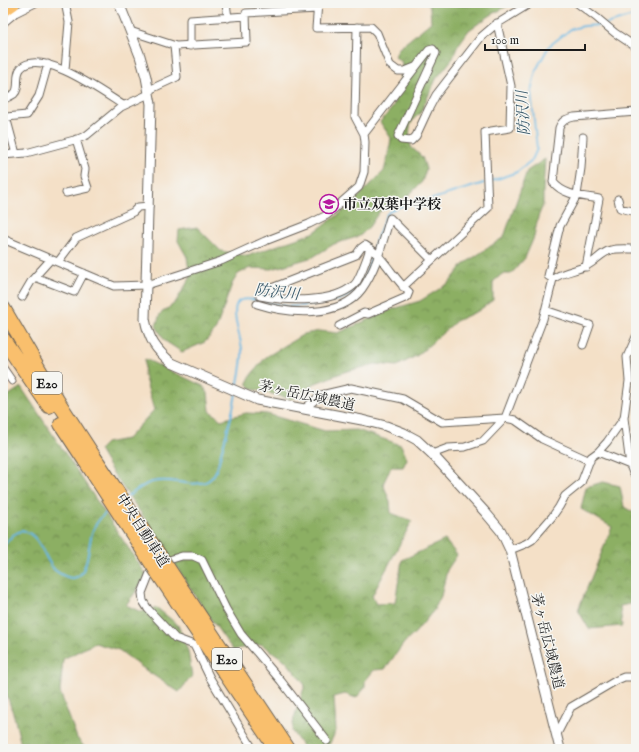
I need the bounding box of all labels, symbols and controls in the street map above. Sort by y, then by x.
scale bar [485,26,585,52]
text: 100 m [491,33,519,48]
water label: 防沢川 [513,88,534,136]
school or university icon: 市立双葉中学校 [318,193,340,215]
place label: 市立双葉中学校 [343,196,441,214]
water label: 防沢川 [254,281,302,305]
road number: E20 [32,372,62,394]
street label: 茅ヶ岳広域農道 [257,377,357,415]
street label: 中央自動車道 [112,490,173,571]
street label: 茅ヶ岳広域農道 [526,592,568,691]
road number: E20 [212,648,242,670]

